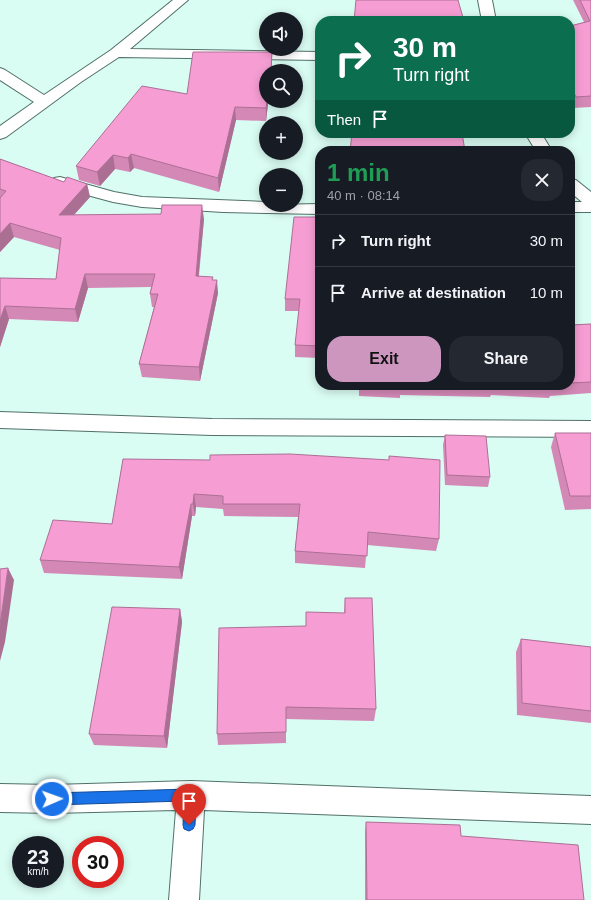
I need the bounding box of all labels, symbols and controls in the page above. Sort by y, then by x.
map controls [259,12,303,212]
button: sound [259,12,303,56]
icon: right [327,32,379,84]
text: 30 m [393,32,457,63]
button: search [259,64,303,108]
text: Turn right [393,65,469,85]
icon: arrive [369,108,391,130]
text: Then [327,111,361,128]
button: + [259,116,303,160]
text: 1 min [327,159,390,186]
button: close [521,159,563,201]
button: − [259,168,303,212]
text: 40 m · 08:14 [327,188,400,203]
icon: right [327,230,349,252]
text: Turn right [361,232,431,249]
text: 30 m [530,232,563,249]
icon: arrive [327,282,349,304]
text: Arrive at destination [361,284,506,301]
text: 10 m [530,284,563,301]
button: Exit [327,336,441,382]
button: Share [449,336,563,382]
position arrow [31,778,73,820]
pin [172,784,206,825]
icon: arrive [178,790,200,812]
speed limit sign: 30 [72,836,124,888]
text: 23 [27,846,49,868]
text: km/h [27,866,49,877]

